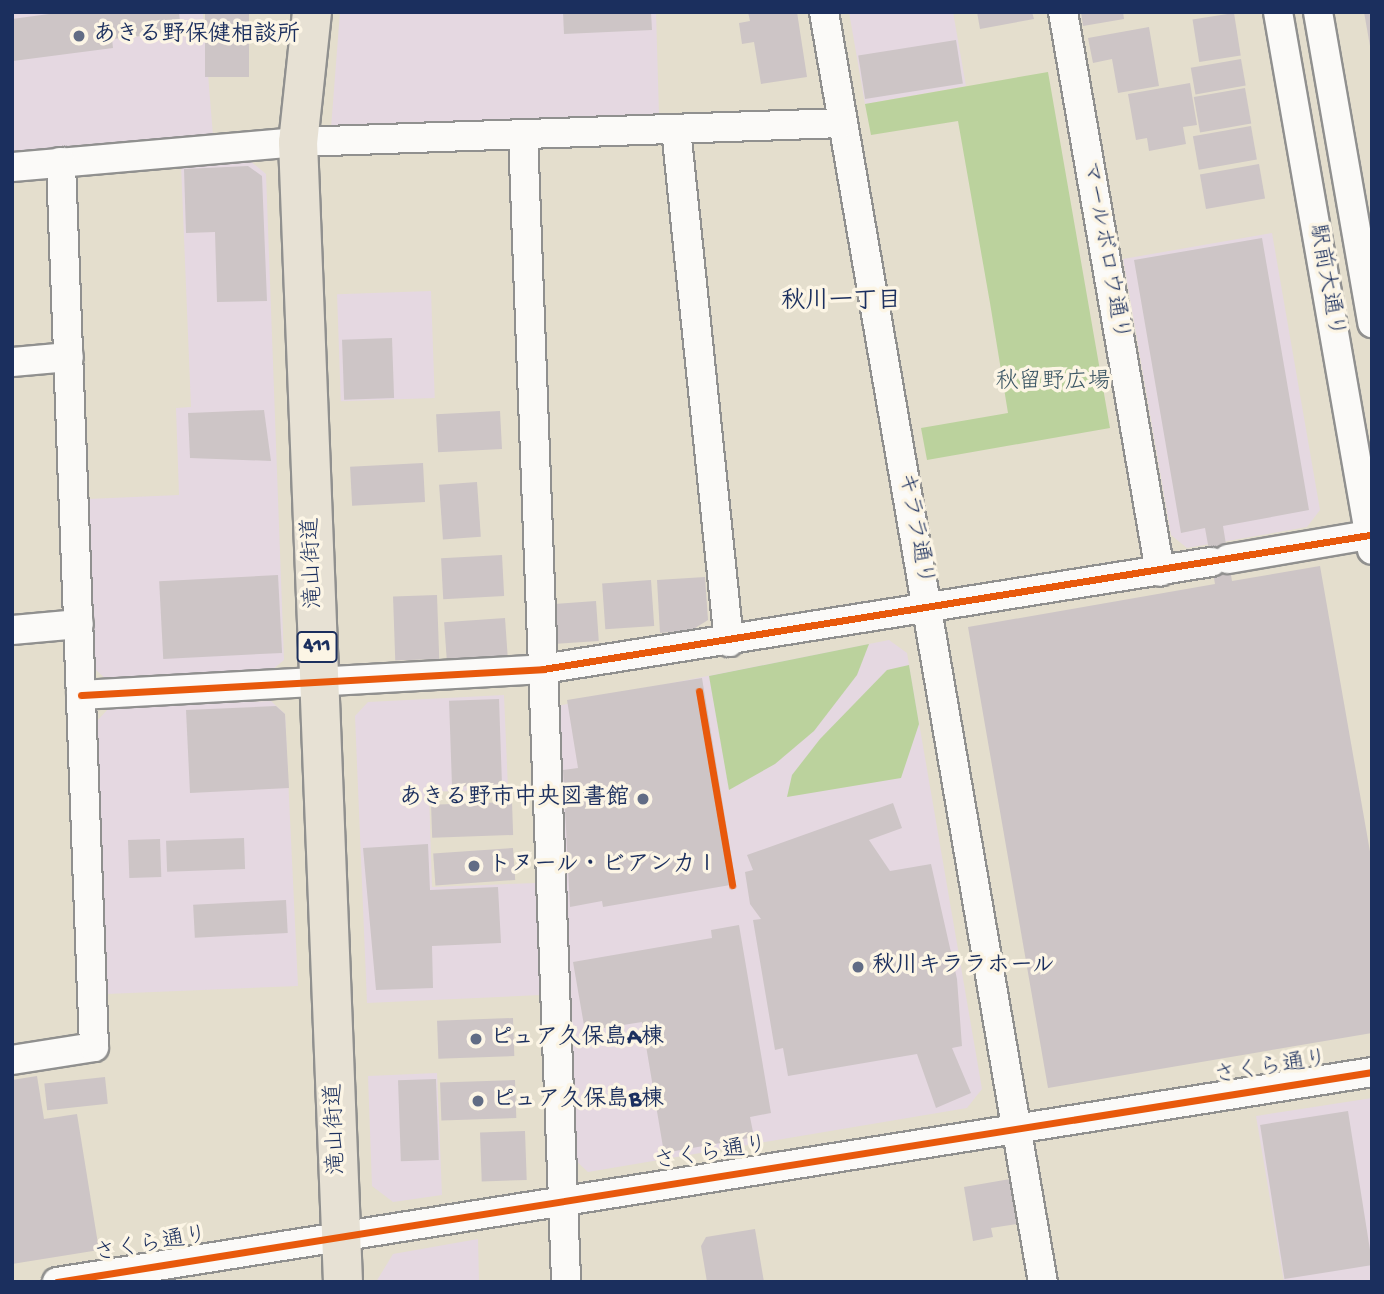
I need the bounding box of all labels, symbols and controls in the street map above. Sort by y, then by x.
place label: あきる野保健相談所 [93,22,300,50]
marker: あきる野保健相談所 [71,28,87,44]
street label: マールボロウ通り [1074,158,1134,344]
street label: 駅前大通り [1301,222,1349,340]
district label: 秋川一丁目 [781,289,901,317]
park label: 秋留野広場 [996,369,1110,397]
street label: キララ通り [890,470,938,588]
street label: 滝山街道 [299,517,329,609]
road number: 411 [296,630,338,664]
place label: あきる野市中央図書館 [399,785,629,813]
marker: あきる野市中央図書館 [635,791,651,807]
place label: トヌール・ビアンカⅠ [488,852,718,880]
marker: トヌール・ビアンカⅠ [466,858,482,874]
place label: 秋川キララホール [872,953,1056,981]
marker: 秋川キララホール [850,959,866,975]
place label: ピュア久保島A棟 [490,1025,665,1053]
marker: ピュア久保島A棟 [468,1031,484,1047]
street label: さくら通り [1212,1046,1330,1092]
street label: 滝山街道 [322,1083,352,1175]
place label: ピュア久保島B棟 [492,1087,665,1115]
marker: ピュア久保島B棟 [470,1093,486,1109]
street label: さくら通り [652,1132,770,1178]
street label: さくら通り [92,1222,210,1270]

